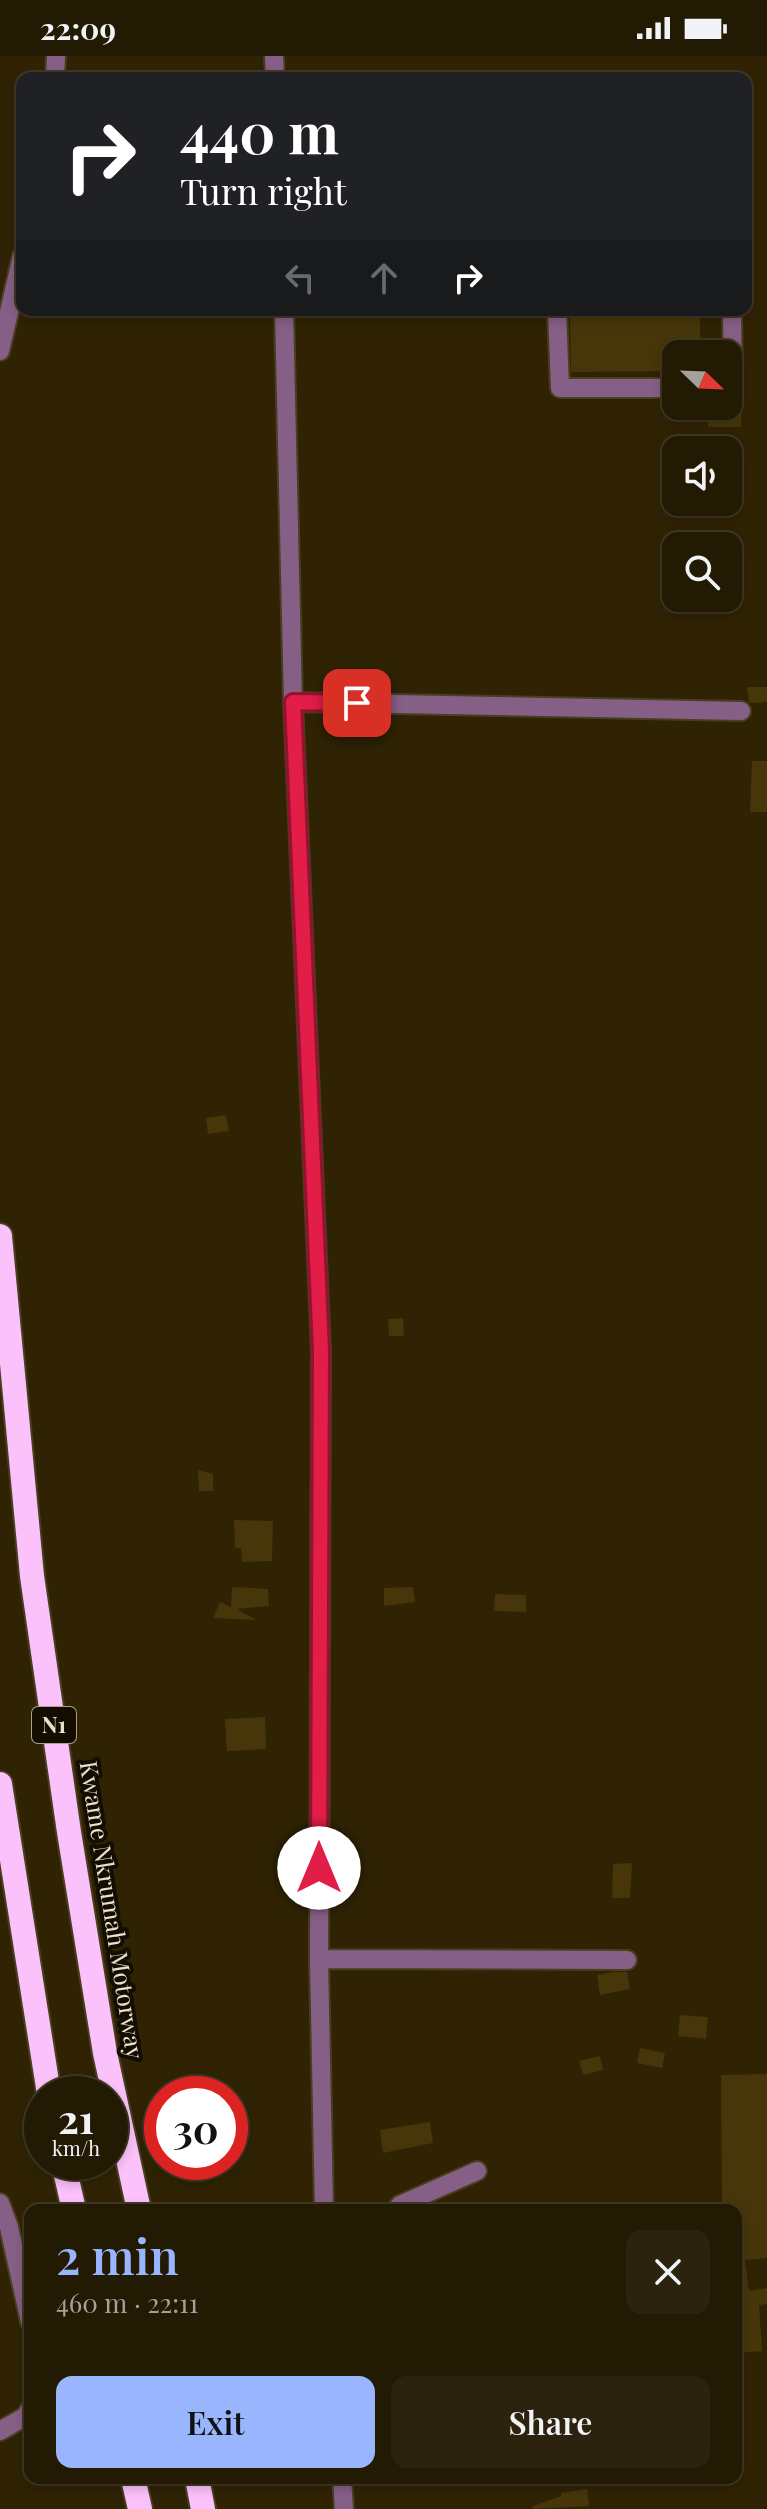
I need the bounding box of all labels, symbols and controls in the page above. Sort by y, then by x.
text: 22:09 [40,8,116,48]
text: 440 m [180,94,339,169]
icon: right [48,104,152,208]
text: Turn right [180,166,347,214]
icon: left [278,256,322,300]
icon: ahead [362,256,406,300]
icon: right [446,256,490,300]
north arrow [662,340,742,420]
map controls [662,340,742,612]
button: sound [662,436,742,516]
button: search [662,532,742,612]
pin [323,669,391,737]
icon: arrive [335,681,379,725]
road number: N1 [32,1707,76,1743]
street label: Kwame Nkrumah Motorway [74,1758,152,2061]
position arrow [277,1826,361,1910]
speed limit sign: 30 [144,2076,248,2180]
text: 21 [58,2091,94,2144]
text: km/h [52,2134,100,2161]
text: 2 min [56,2223,179,2287]
button: close [626,2230,710,2314]
text: 460 m · 22:11 [56,2285,198,2320]
button: Exit [56,2376,375,2468]
button: Share [391,2376,710,2468]

